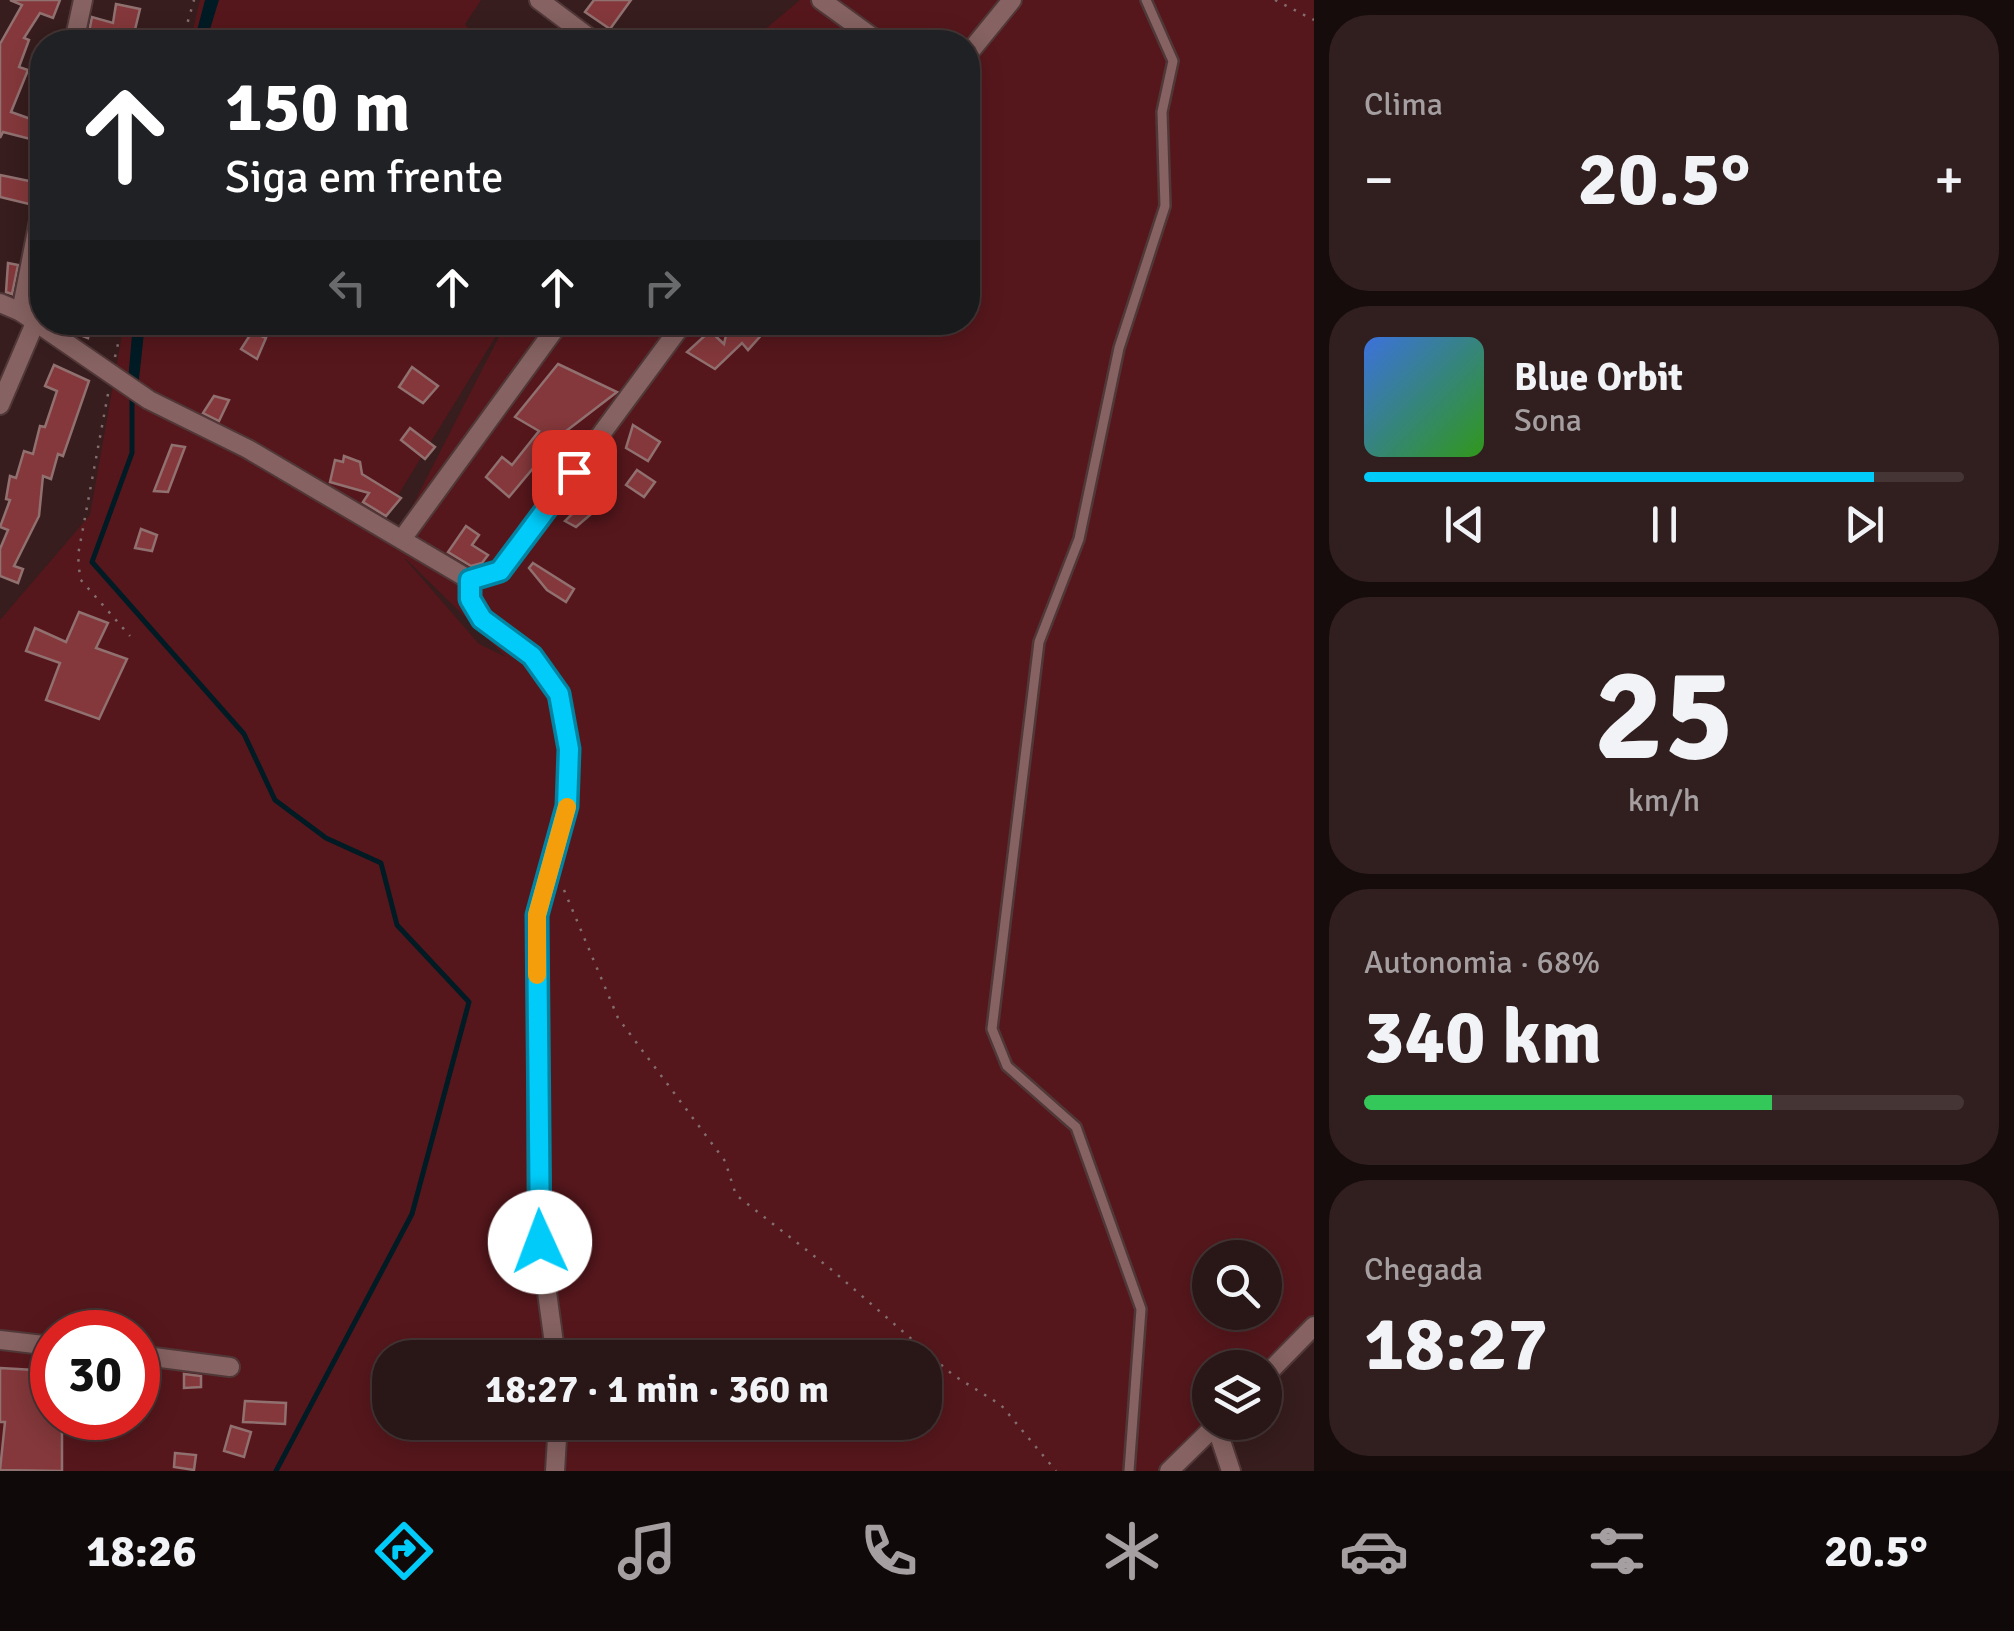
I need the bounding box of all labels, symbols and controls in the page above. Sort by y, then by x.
text: 150 m [225,64,410,150]
icon: ahead [60,70,190,200]
text: Clima [1364,85,1443,124]
text: 20.5° [1578,133,1751,226]
text: − [1364,146,1394,214]
text: + [1934,146,1964,214]
text: Siga em frente [225,150,503,205]
icon: left [320,260,375,315]
icon: ahead [425,260,480,315]
icon: ahead [530,260,585,315]
icon: right [635,260,690,315]
text: Blue Orbit [1514,354,1683,401]
text: Sona [1514,401,1582,440]
pin [532,430,617,515]
icon: arrive [547,445,602,500]
icon: previous [1437,497,1492,552]
icon: pause [1637,497,1692,552]
icon: next [1837,497,1892,552]
text: 25 [1594,636,1734,796]
text: km/h [1628,781,1700,820]
text: Autonomia · 68% [1364,943,1600,982]
text: 340 km [1364,991,1602,1084]
position arrow [488,1190,592,1294]
map controls [1192,1240,1282,1440]
button: search [1192,1240,1282,1330]
text: Chegada [1364,1250,1483,1289]
text: 18:27 [1364,1298,1548,1391]
speed limit sign: 30 [30,1310,160,1440]
button: layers [1192,1350,1282,1440]
text: 18:27 · 1 min · 360 m [485,1366,829,1413]
icon: directions [369,1516,439,1586]
icon: music [612,1516,682,1586]
icon: phone [854,1516,924,1586]
icon: climate [1097,1516,1167,1586]
icon: car [1339,1516,1409,1586]
icon: filters [1582,1516,1652,1586]
text: 18:26 [86,1524,197,1579]
text: 20.5° [1824,1524,1928,1579]

